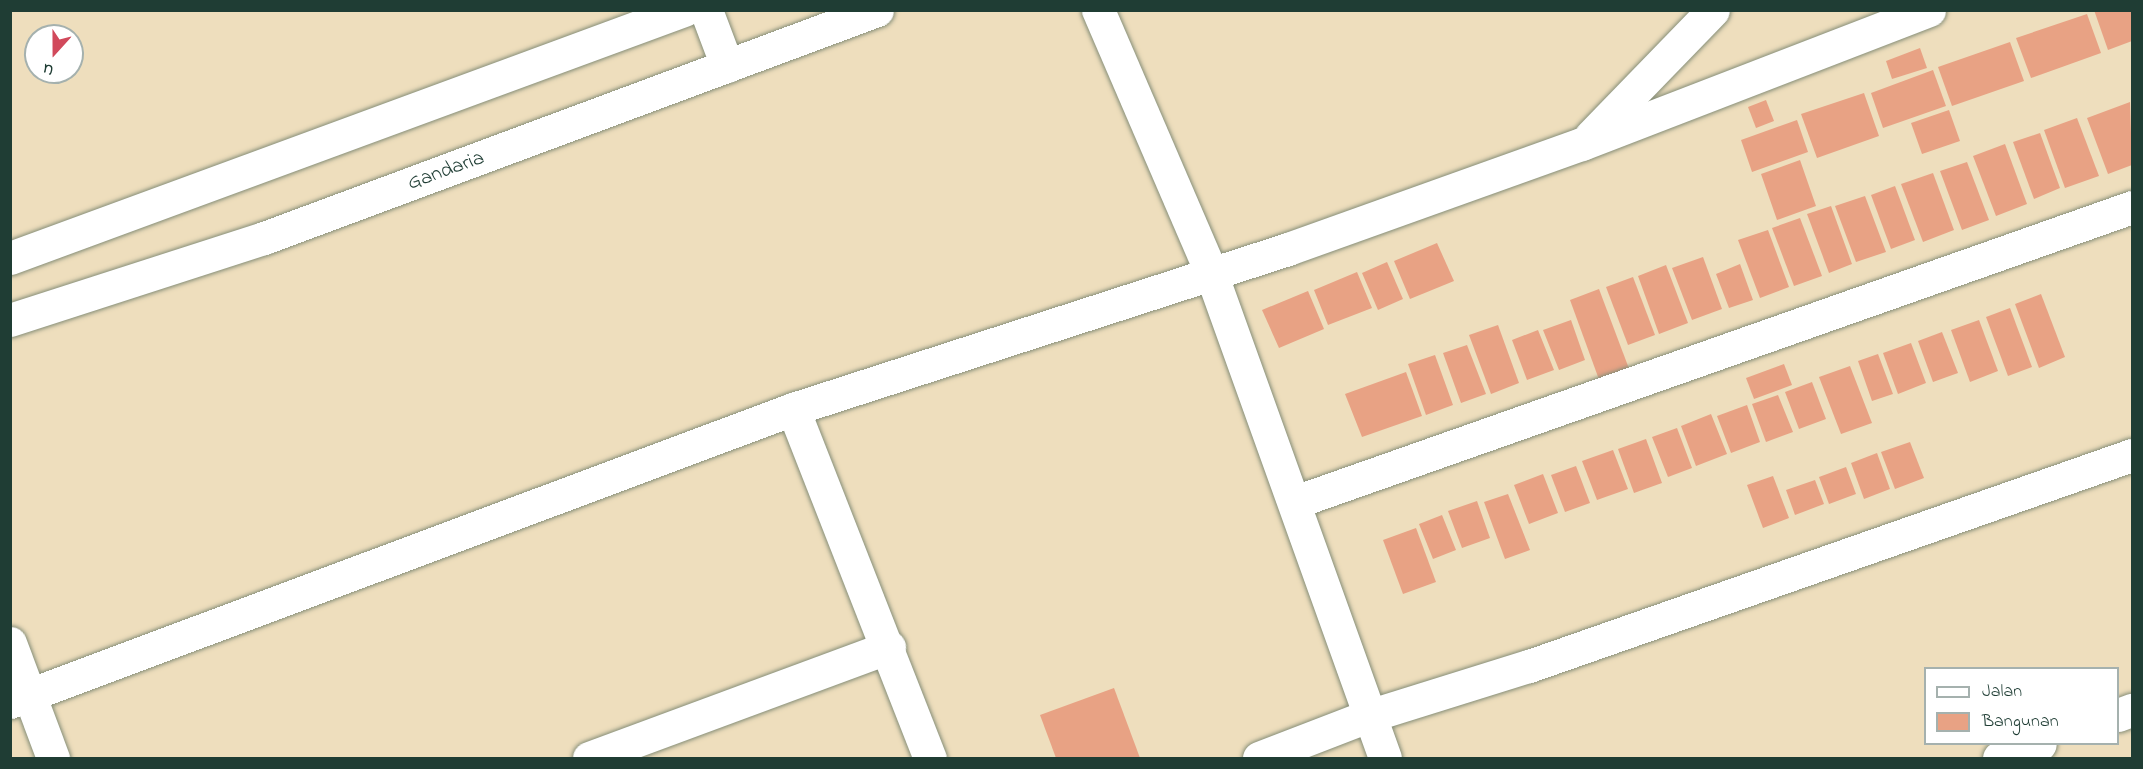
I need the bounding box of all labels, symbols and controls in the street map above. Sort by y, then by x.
north arrow [24,24,84,84]
text: U [39,56,57,82]
street label: Gandaria [404,146,488,196]
legend [1924,667,2119,745]
text: Jalan [1982,679,2022,705]
text: Bangunan [1982,709,2059,735]

